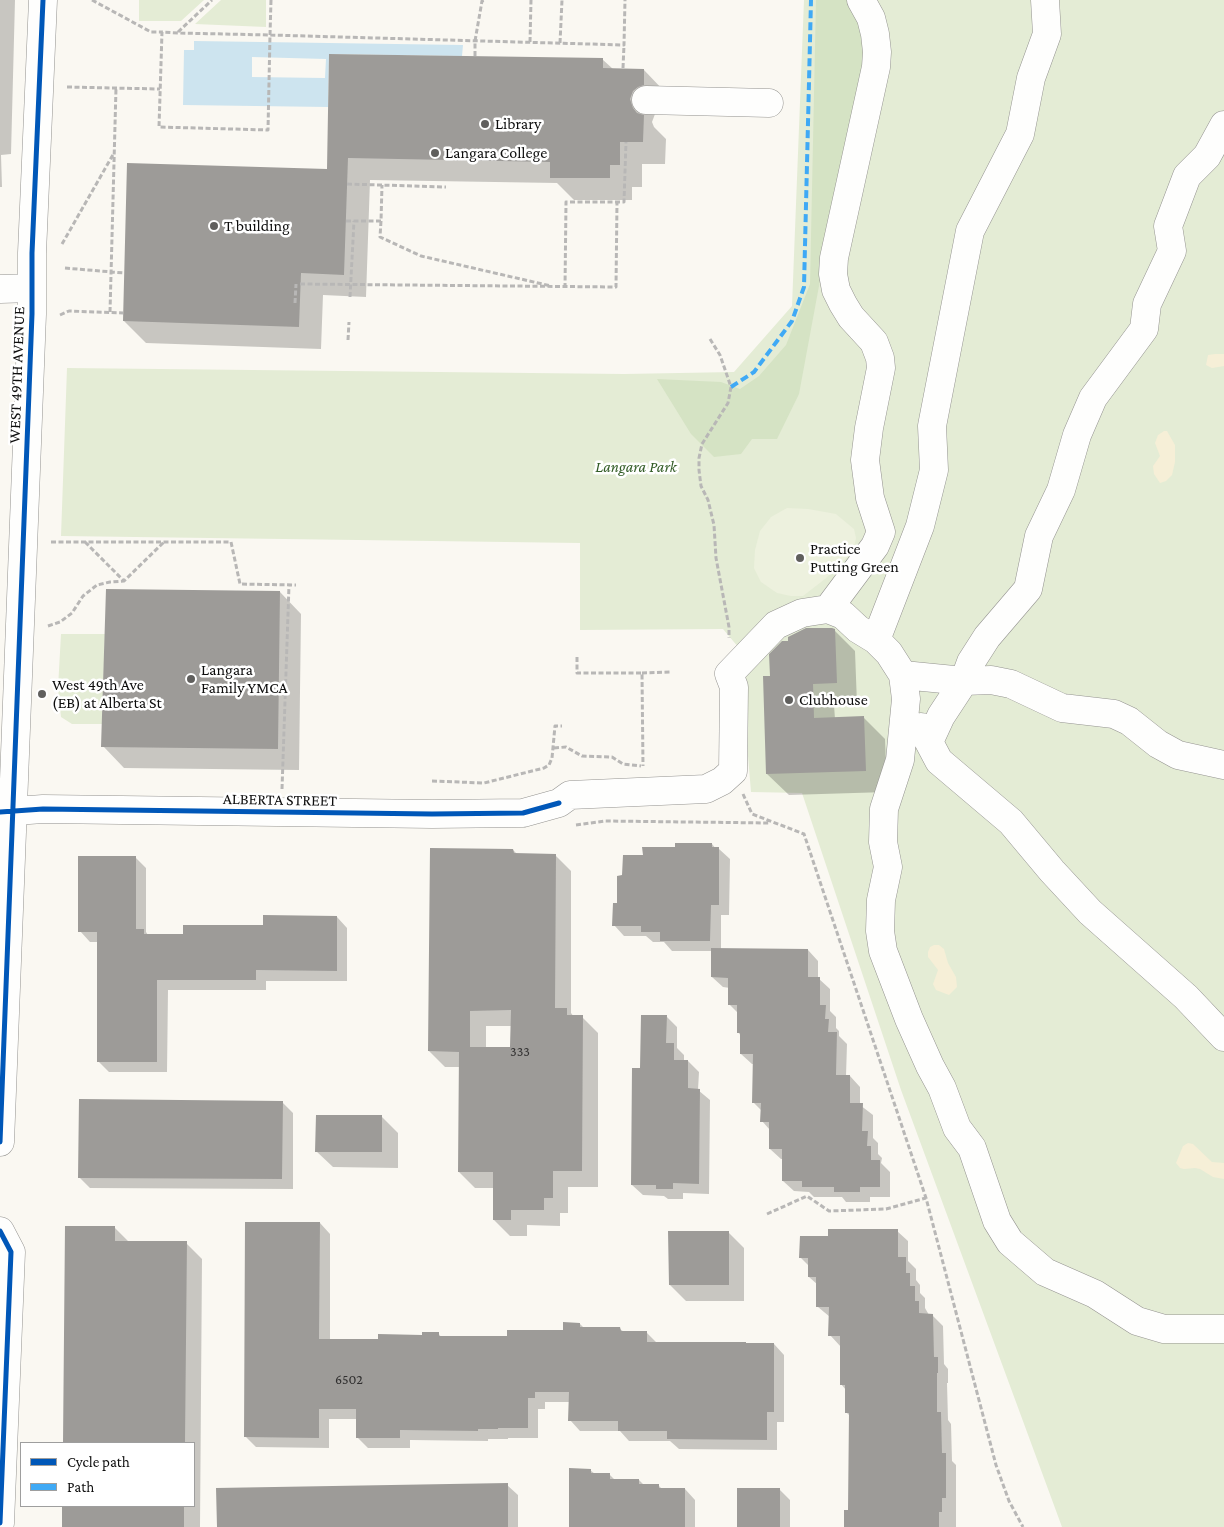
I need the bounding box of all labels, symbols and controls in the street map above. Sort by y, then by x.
place label: Library [495,114,541,134]
marker: Library [479,118,491,130]
place label: Langara College [445,143,547,163]
marker: Langara College [429,147,441,159]
place label: T building [224,216,290,236]
marker: T building [208,220,220,232]
street label: WEST 49TH AVENUE [5,306,29,444]
park label: Langara Park [595,457,677,477]
place label: Practice Putting Green [810,539,899,577]
marker: Practice Putting Green [794,552,806,564]
place label: Langara Family YMCA [201,660,288,698]
marker: Langara Family YMCA [185,673,197,685]
place label: West 49th Ave (EB) at Alberta St [52,675,162,713]
marker: West 49th Ave (EB) at Alberta St [36,688,48,700]
place label: Clubhouse [799,690,868,710]
marker: Clubhouse [783,694,795,706]
street label: ALBERTA STREET [223,789,337,811]
house number: 333 [510,1044,530,1060]
house number: 6502 [335,1372,363,1388]
legend [20,1442,195,1507]
text: Cycle path [67,1454,130,1470]
text: Path [67,1479,94,1495]

